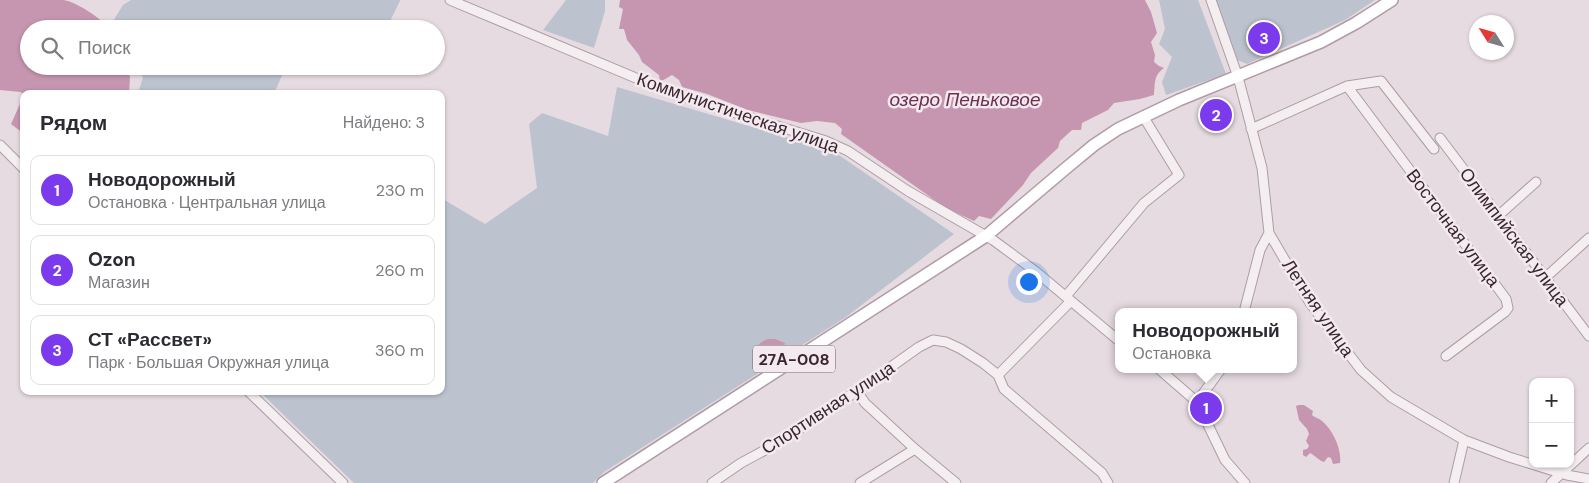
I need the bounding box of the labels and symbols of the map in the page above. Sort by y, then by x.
north arrow [1469,15,1514,60]
pin: 3 [1248,19,1280,57]
street label: Коммунистическая улица [634,67,843,159]
water label: озеро Пеньковое [890,87,1041,112]
pin: 2 [1200,96,1232,134]
street label: Олимпийская улица [1454,163,1575,312]
street label: Восточная улица [1401,164,1506,293]
street label: Летняя улица [1276,254,1360,362]
your location [1016,269,1042,295]
road number: 27А-008 [753,346,835,372]
street label: Спортивная улица [757,355,900,460]
pin: 1 [1190,389,1222,427]

